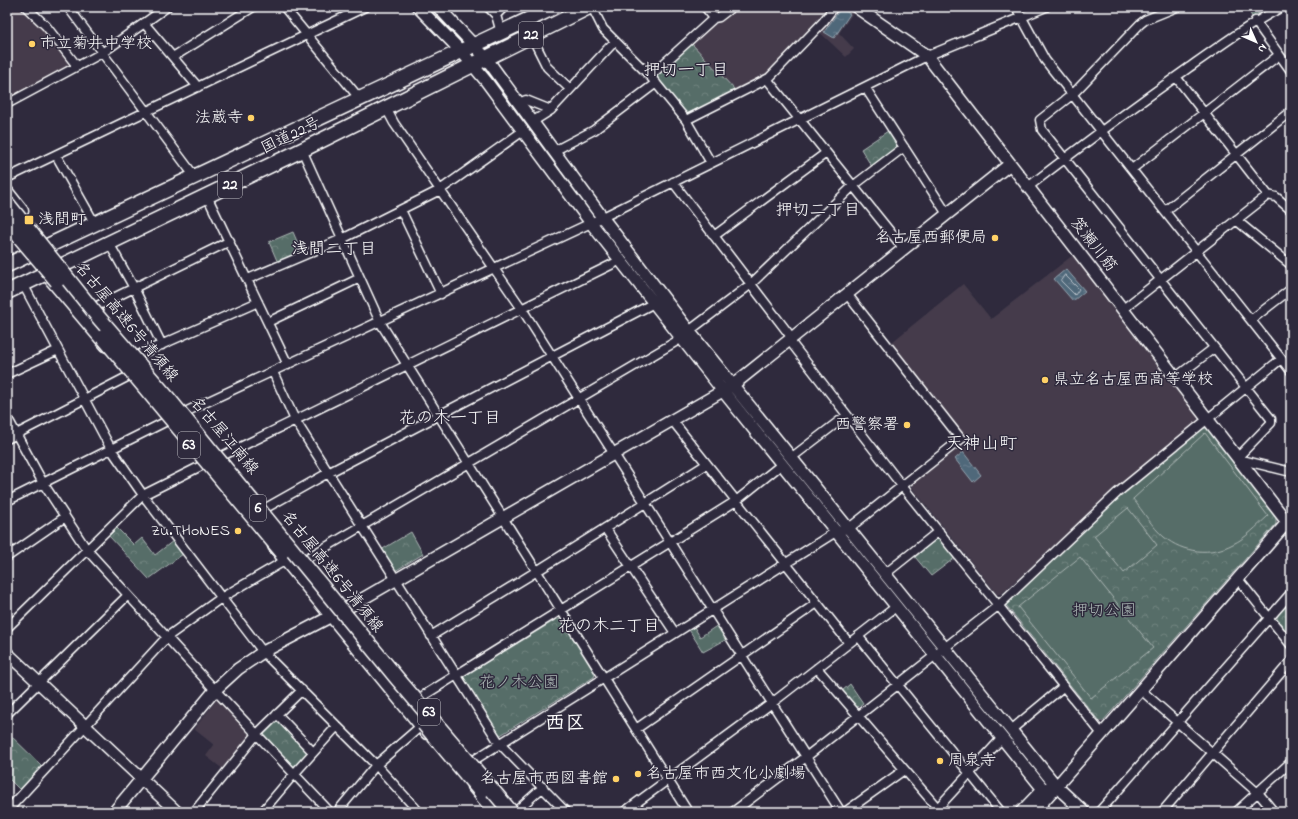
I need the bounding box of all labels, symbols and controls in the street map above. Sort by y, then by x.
road number: 22 [519,22,543,48]
north arrow [1236,22,1276,62]
place label: 市立菊井中学校 [40,32,152,56]
marker: 市立菊井中学校 [27,39,37,49]
text: N [1254,40,1271,57]
district label: 押切一丁目 [644,58,729,83]
place label: 法蔵寺 [195,106,243,130]
street label: 国道22号 [257,111,325,161]
marker: 法蔵寺 [246,113,256,123]
road number: 22 [218,172,242,198]
district label: 押切二丁目 [776,198,861,223]
place label: 浅間町 [38,208,86,232]
street label: 笈瀬川筋 [1064,212,1122,278]
marker: 浅間町 [23,214,35,226]
place label: 名古屋西郵便局 [875,226,987,250]
marker: 名古屋西郵便局 [990,233,1000,243]
district label: 浅間二丁目 [292,237,377,262]
street label: 名古屋高速6号清須線 [68,256,184,388]
place label: 県立名古屋西高等学校 [1053,368,1213,392]
marker: 県立名古屋西高等学校 [1040,375,1050,385]
street label: 名古屋江南線 [184,392,264,480]
district label: 花の木一丁目 [399,406,501,431]
place label: 西警察署 [835,413,899,437]
marker: 西警察署 [902,420,912,430]
road number: 63 [178,432,200,458]
district label: 天神山町 [945,432,1017,458]
road number: 6 [250,495,266,521]
street label: 名古屋高速6号清須線 [275,506,389,638]
place label: Zu.THoNES [151,519,230,543]
marker: Zu.THoNES [233,526,243,536]
park label: 押切公園 [1072,599,1136,623]
district label: 花の木二丁目 [558,614,660,639]
park label: 花ノ木公園 [479,671,559,695]
road number: 63 [418,699,440,725]
district label: 西区 [545,710,585,739]
place label: 周泉寺 [948,749,996,773]
marker: 周泉寺 [935,756,945,766]
place label: 名古屋市西文化小劇場 [646,762,806,786]
place label: 名古屋市西図書館 [480,767,608,791]
marker: 名古屋市西文化小劇場 [633,769,643,779]
marker: 名古屋市西図書館 [611,774,621,784]

